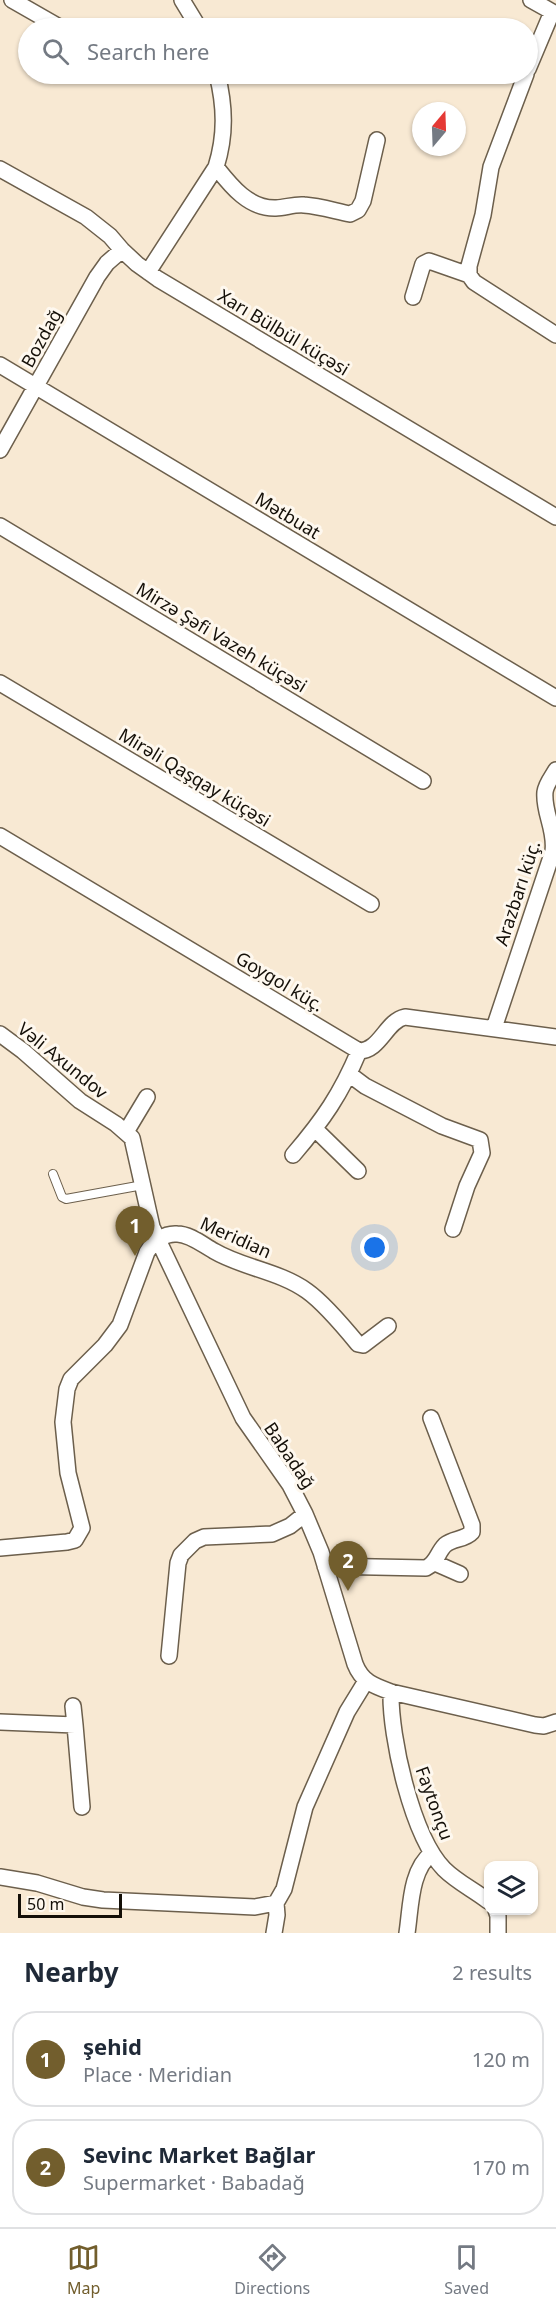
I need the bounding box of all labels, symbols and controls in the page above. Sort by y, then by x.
search box [18,18,538,84]
icon: search [39,35,72,68]
text: Search here [87,36,209,66]
north arrow [412,102,466,156]
street label: Xarı Bülbül küçəsi [214,283,354,381]
street label: Bozdağ [15,305,67,371]
street label: Mətbuat [251,486,325,544]
street label: Mirzə Şəfi Vazeh küçəsi [132,576,312,698]
street label: Mirəli Qaşqay küçəsi [115,722,275,832]
street label: Arazbarı küç. [489,837,545,949]
street label: Goygol küç. [232,945,328,1017]
street label: Vəli Axundov [13,1016,114,1104]
pin: 1 [116,1206,154,1256]
street label: Meridian [197,1211,275,1263]
your location [360,1233,389,1262]
street label: Babadağ [259,1417,321,1493]
pin: 2 [328,1542,368,1591]
street label: Faytonçu [411,1763,459,1843]
map controls [484,1861,538,1915]
button: layers [484,1861,538,1915]
scale bar [18,1891,122,1918]
text: 50 m [27,1893,64,1915]
text: Nearby [24,1954,119,1990]
text: 2 results [452,1959,532,1986]
text: şehid [83,2031,142,2061]
text: 1 [40,2046,51,2073]
text: 120 m [472,2046,530,2073]
text: Place · Meridian [83,2061,232,2088]
text: Sevinc Market Bağlar [83,2139,315,2169]
text: 2 [40,2154,51,2181]
text: 170 m [472,2154,530,2181]
text: Supermarket · Babadağ [83,2169,305,2196]
tab: Map [67,2241,100,2299]
tab: Directions [234,2241,310,2299]
tab: Saved [444,2241,489,2299]

